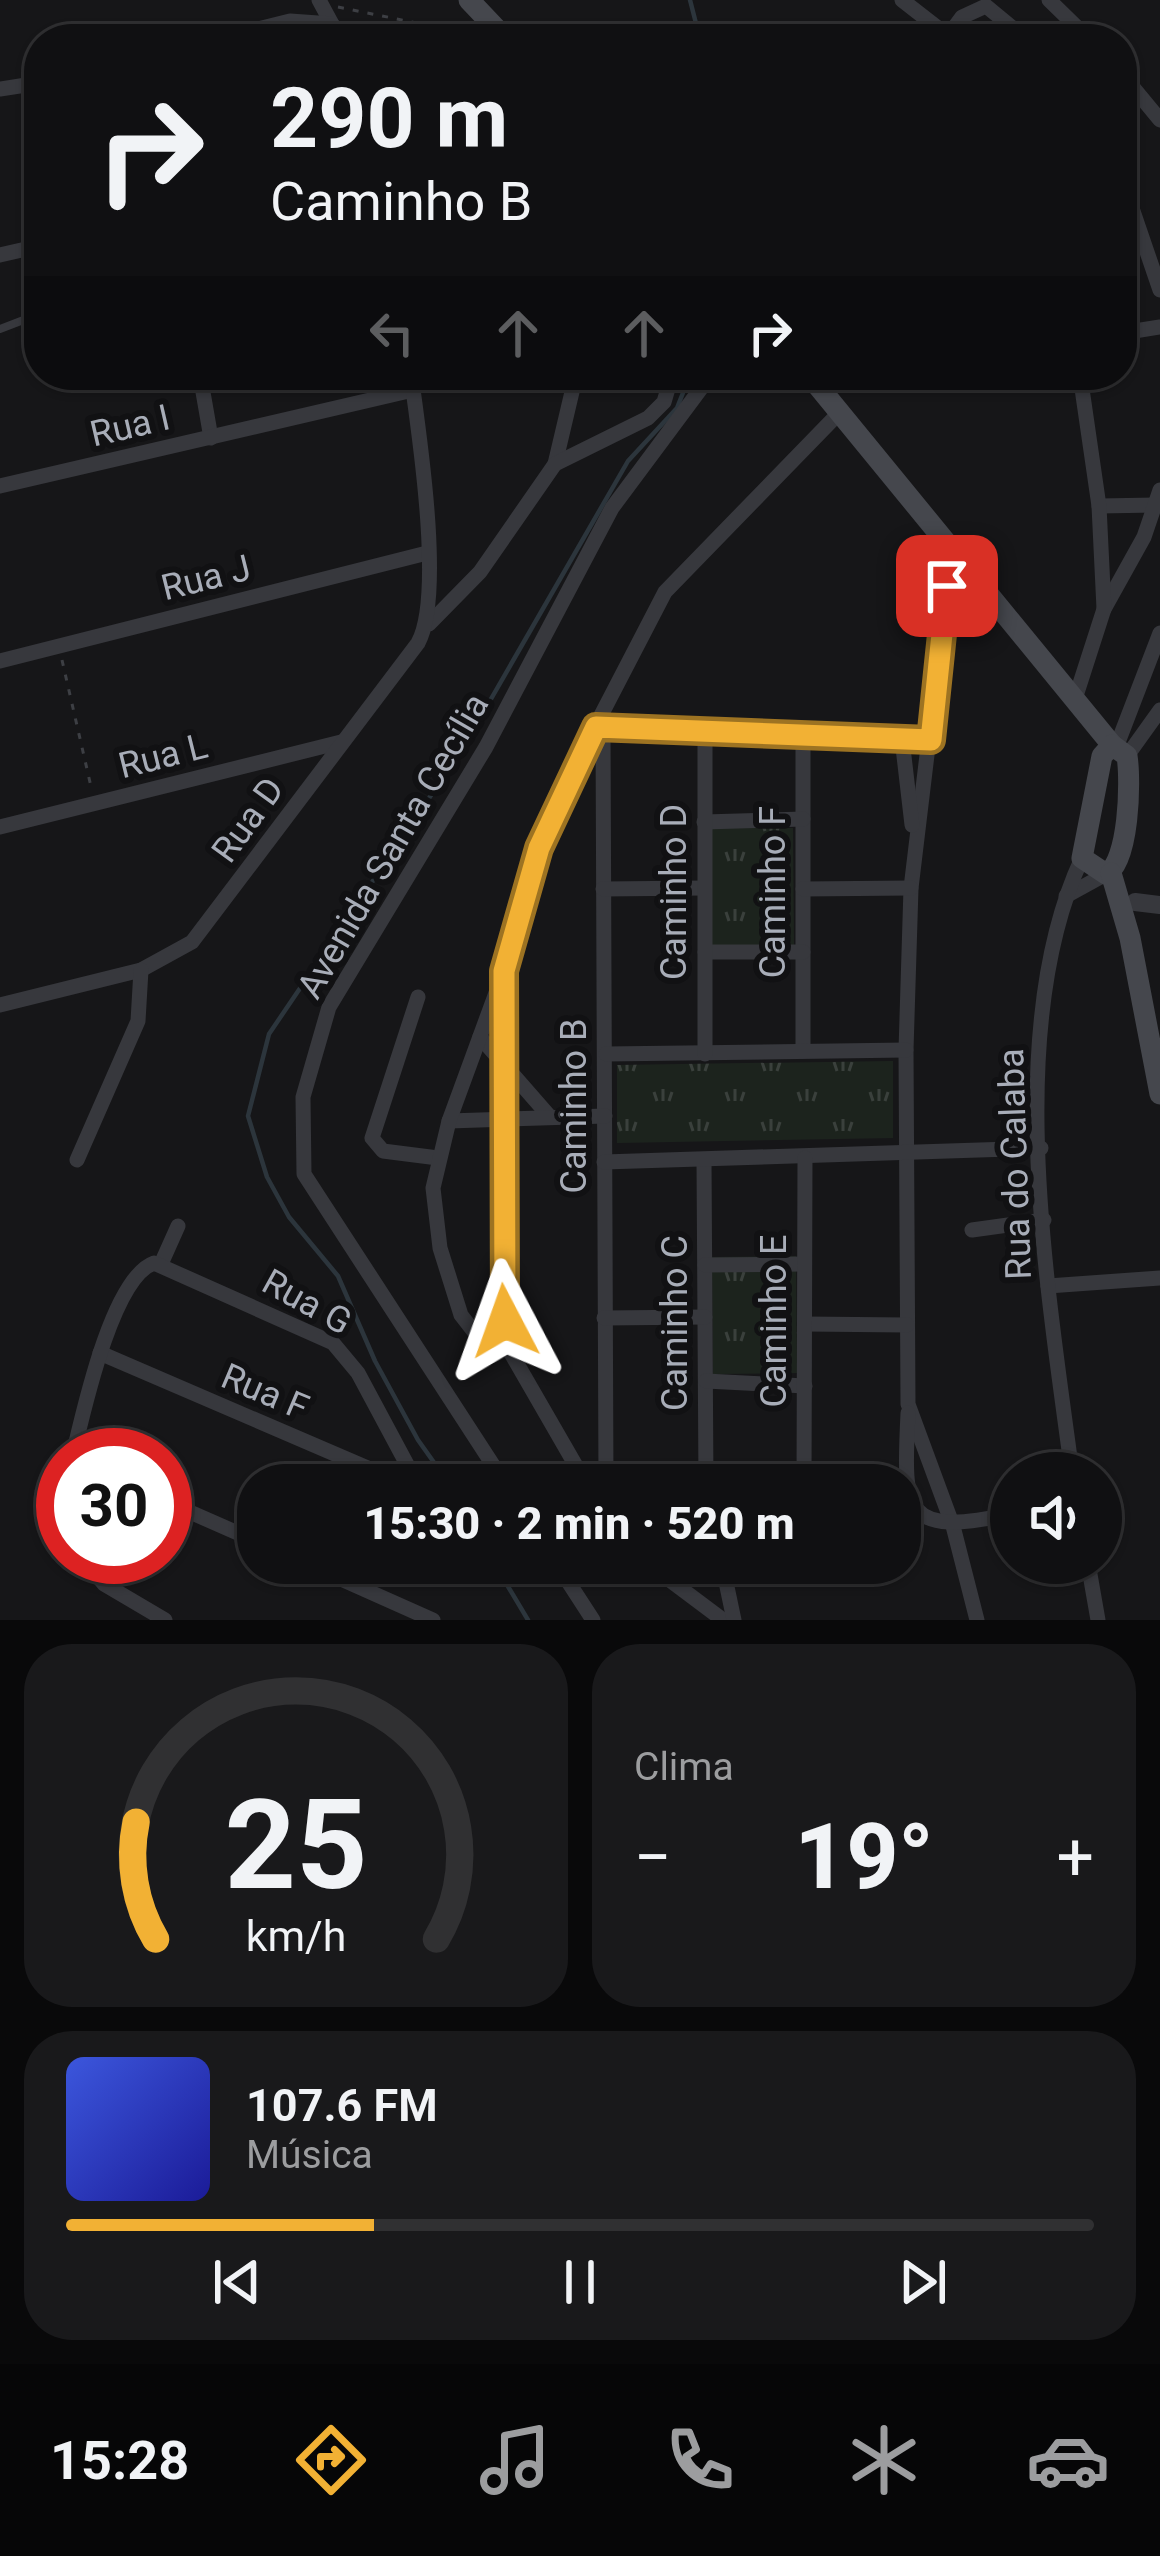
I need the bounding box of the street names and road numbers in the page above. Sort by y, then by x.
street label: Rua I [86,397,174,455]
street label: Rua J [157,547,255,609]
street label: Avenida Santa Cecília [289,686,497,1006]
street label: Rua L [114,725,212,787]
street label: Rua D [203,770,293,870]
street label: Caminho D [653,804,695,980]
street label: Caminho F [752,806,794,978]
street label: Caminho B [553,1019,595,1193]
street label: Rua do Calaba [990,1048,1040,1280]
street label: Caminho C [654,1235,696,1411]
street label: Caminho E [753,1235,795,1407]
street label: Rua G [255,1261,359,1343]
street label: Rua F [215,1355,315,1429]

